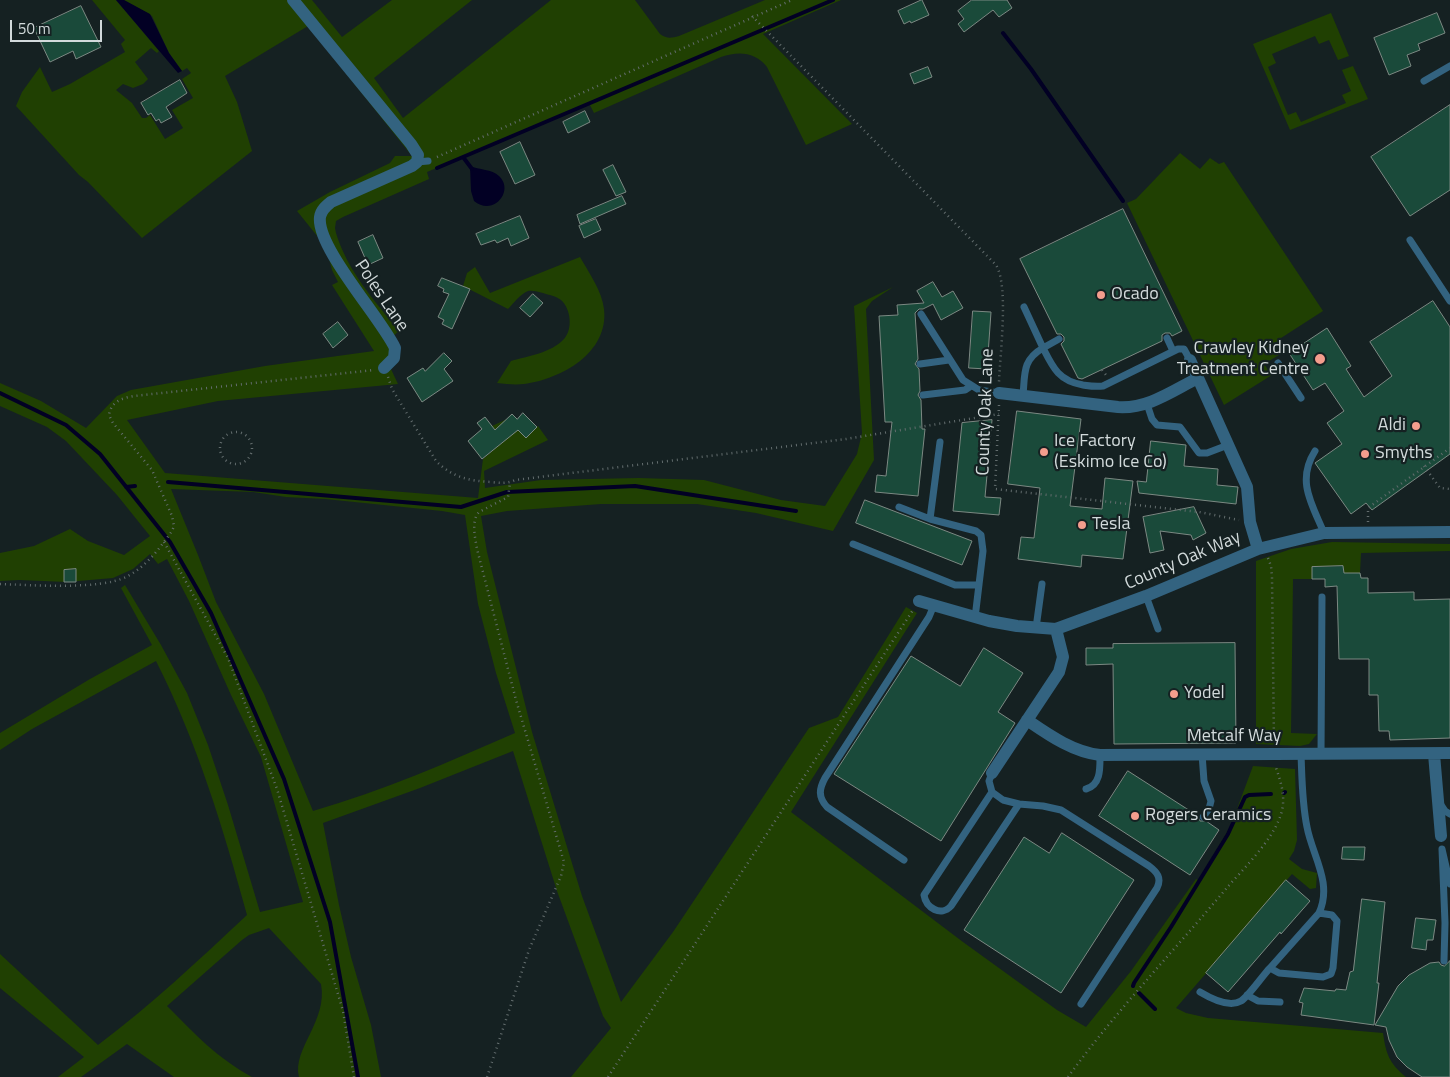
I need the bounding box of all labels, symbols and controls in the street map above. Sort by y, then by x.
scale bar [12,10,105,42]
text: 50 m [18,17,51,40]
street label: Poles Lane [349,256,413,336]
place label: Ocado [1111,284,1159,306]
marker: Ocado [1095,289,1107,301]
place label: Crawley Kidney Treatment Centre [1177,338,1309,380]
street label: County Oak Lane [973,348,999,476]
marker: Crawley Kidney Treatment Centre [1313,352,1327,366]
place label: Aldi [1378,415,1406,437]
marker: Aldi [1410,420,1422,432]
place label: Ice Factory (Eskimo Ice Co) [1054,431,1167,474]
place label: Smyths [1375,443,1433,465]
marker: Ice Factory (Eskimo Ice Co) [1038,446,1050,458]
marker: Smyths [1359,448,1371,460]
place label: Tesla [1092,514,1130,536]
marker: Tesla [1076,519,1088,531]
street label: County Oak Way [1122,527,1244,595]
place label: Yodel [1184,683,1225,705]
marker: Yodel [1168,688,1180,700]
street label: Metcalf Way [1187,726,1281,748]
place label: Rogers Ceramics [1145,805,1271,827]
marker: Rogers Ceramics [1129,810,1141,822]

